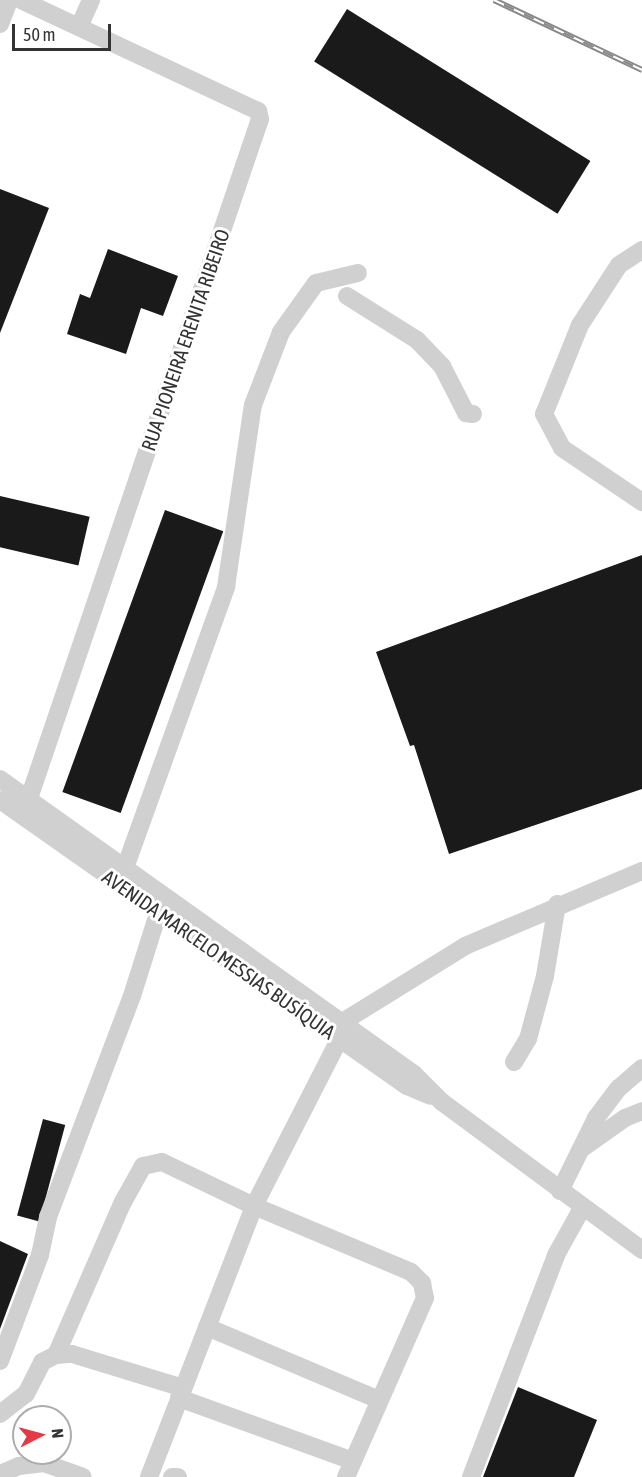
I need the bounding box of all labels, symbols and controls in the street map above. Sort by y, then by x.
scale bar [15,12,114,50]
text: 50 m [23,24,55,45]
street label: RUA PIONEIRA ERENITA RIBEIRO [136,226,234,454]
street label: AVENIDA MARCELO MESSIAS BUSÍQUIA [98,864,340,1044]
north arrow [12,1405,72,1465]
text: N [48,1428,67,1439]

